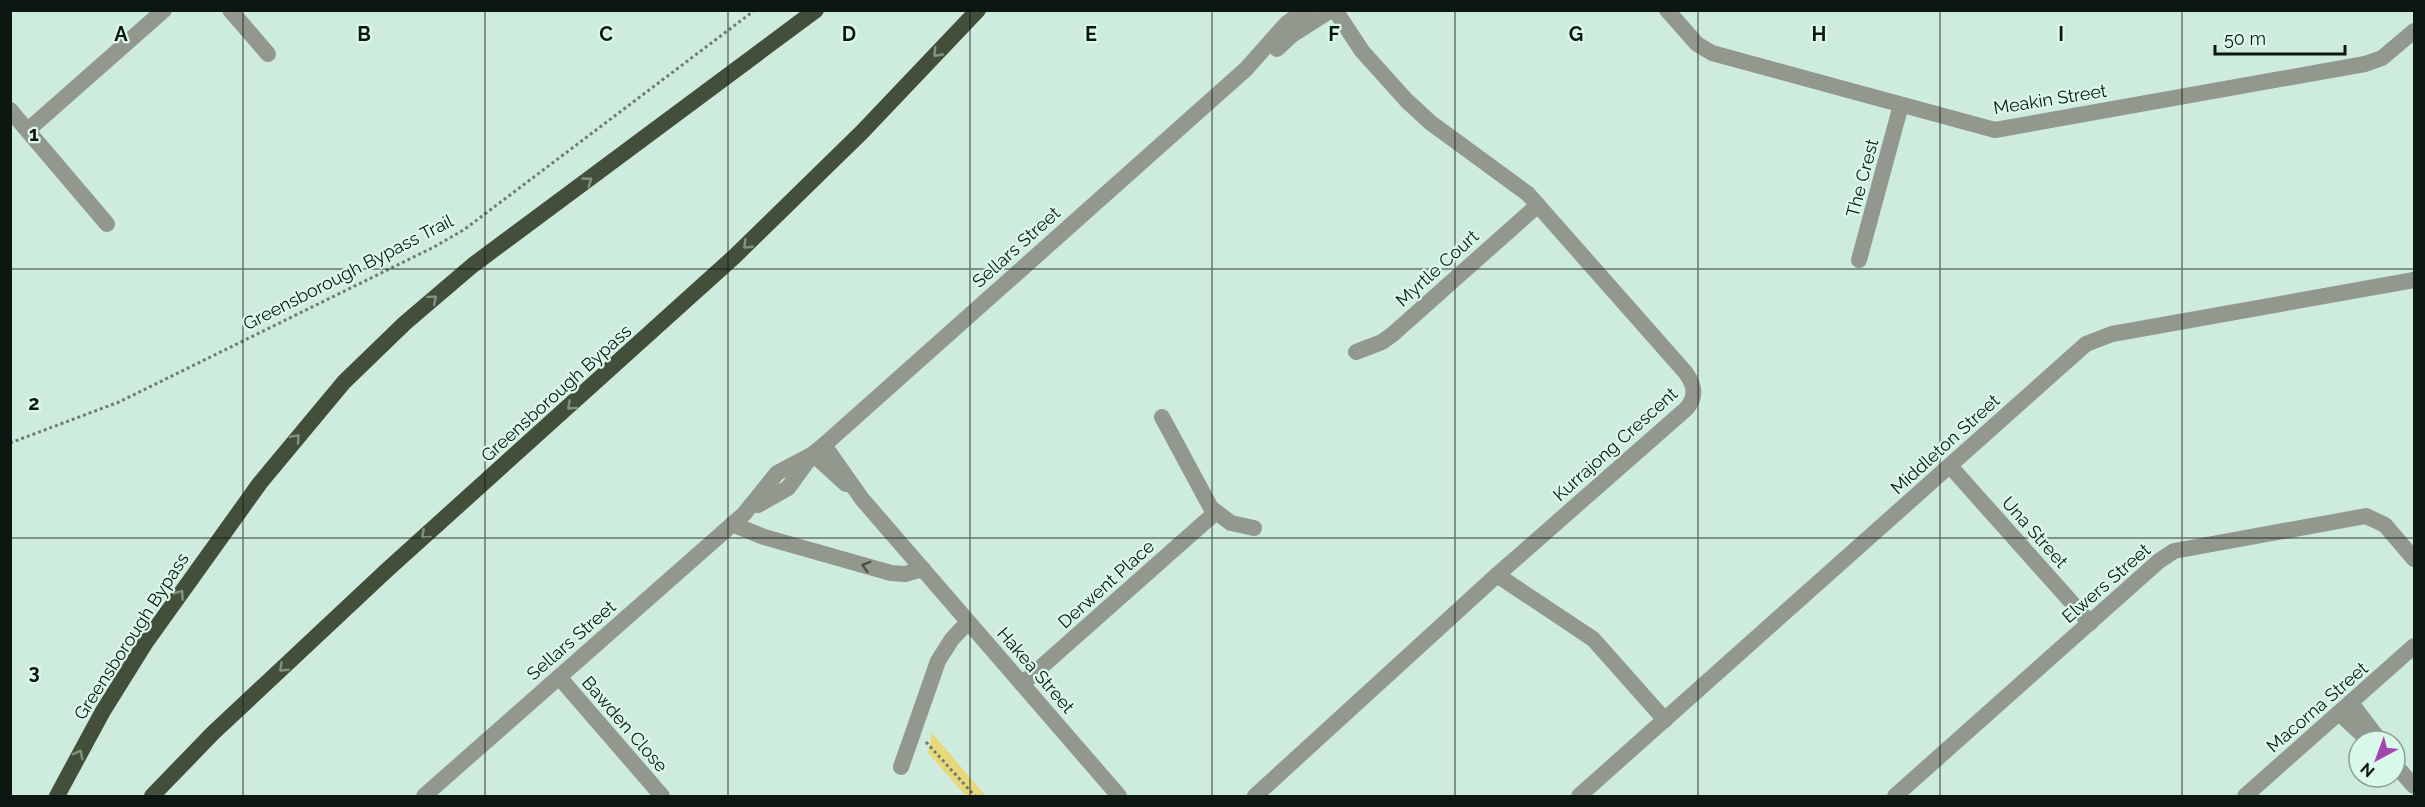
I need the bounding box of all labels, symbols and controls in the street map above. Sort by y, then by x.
scale bar [2215,18,2346,56]
text: A [114,22,128,46]
text: B [357,22,371,46]
text: C [599,22,613,46]
text: D [842,22,856,46]
text: E [1085,22,1097,46]
text: F [1328,22,1340,46]
text: G [1569,22,1583,46]
text: H [1812,22,1826,46]
text: I [2058,22,2064,46]
text: 50 m [2224,28,2266,49]
one-way arrow [934,46,945,57]
street label: Meakin Street [1992,80,2108,118]
text: 1 [29,122,39,146]
street label: The Crest [1841,137,1883,219]
one-way arrow [581,177,592,188]
street label: Sellars Street [968,202,1064,292]
street label: Greensborough Bypass Trail [239,210,457,334]
street label: Myrtle Court [1391,225,1483,311]
one-way arrow [744,237,755,248]
one-way arrow [426,295,437,306]
street label: Greensborough Bypass [477,320,636,466]
street label: Kurrajong Crescent [1549,383,1681,505]
street label: Middleton Street [1886,390,2004,498]
text: 2 [28,391,40,415]
one-way arrow [567,399,578,410]
one-way arrow [289,434,300,445]
street label: Una Street [1998,492,2072,572]
one-way arrow [422,528,432,539]
street label: Derwent Place [1054,535,1159,633]
street label: Elwers Street [2058,539,2154,627]
street label: Greensborough Bypass [69,548,193,723]
one-way arrow [861,561,872,573]
one-way arrow [173,590,184,601]
street label: Sellars Street [522,596,620,684]
street label: Hakea Street [993,623,1079,717]
street label: Macorna Street [2262,657,2372,757]
text: 3 [28,660,40,684]
one-way arrow [279,661,289,672]
street label: Bawden Close [578,672,673,776]
north arrow [2347,729,2407,789]
one-way arrow [72,749,83,760]
text: N [2357,759,2378,781]

